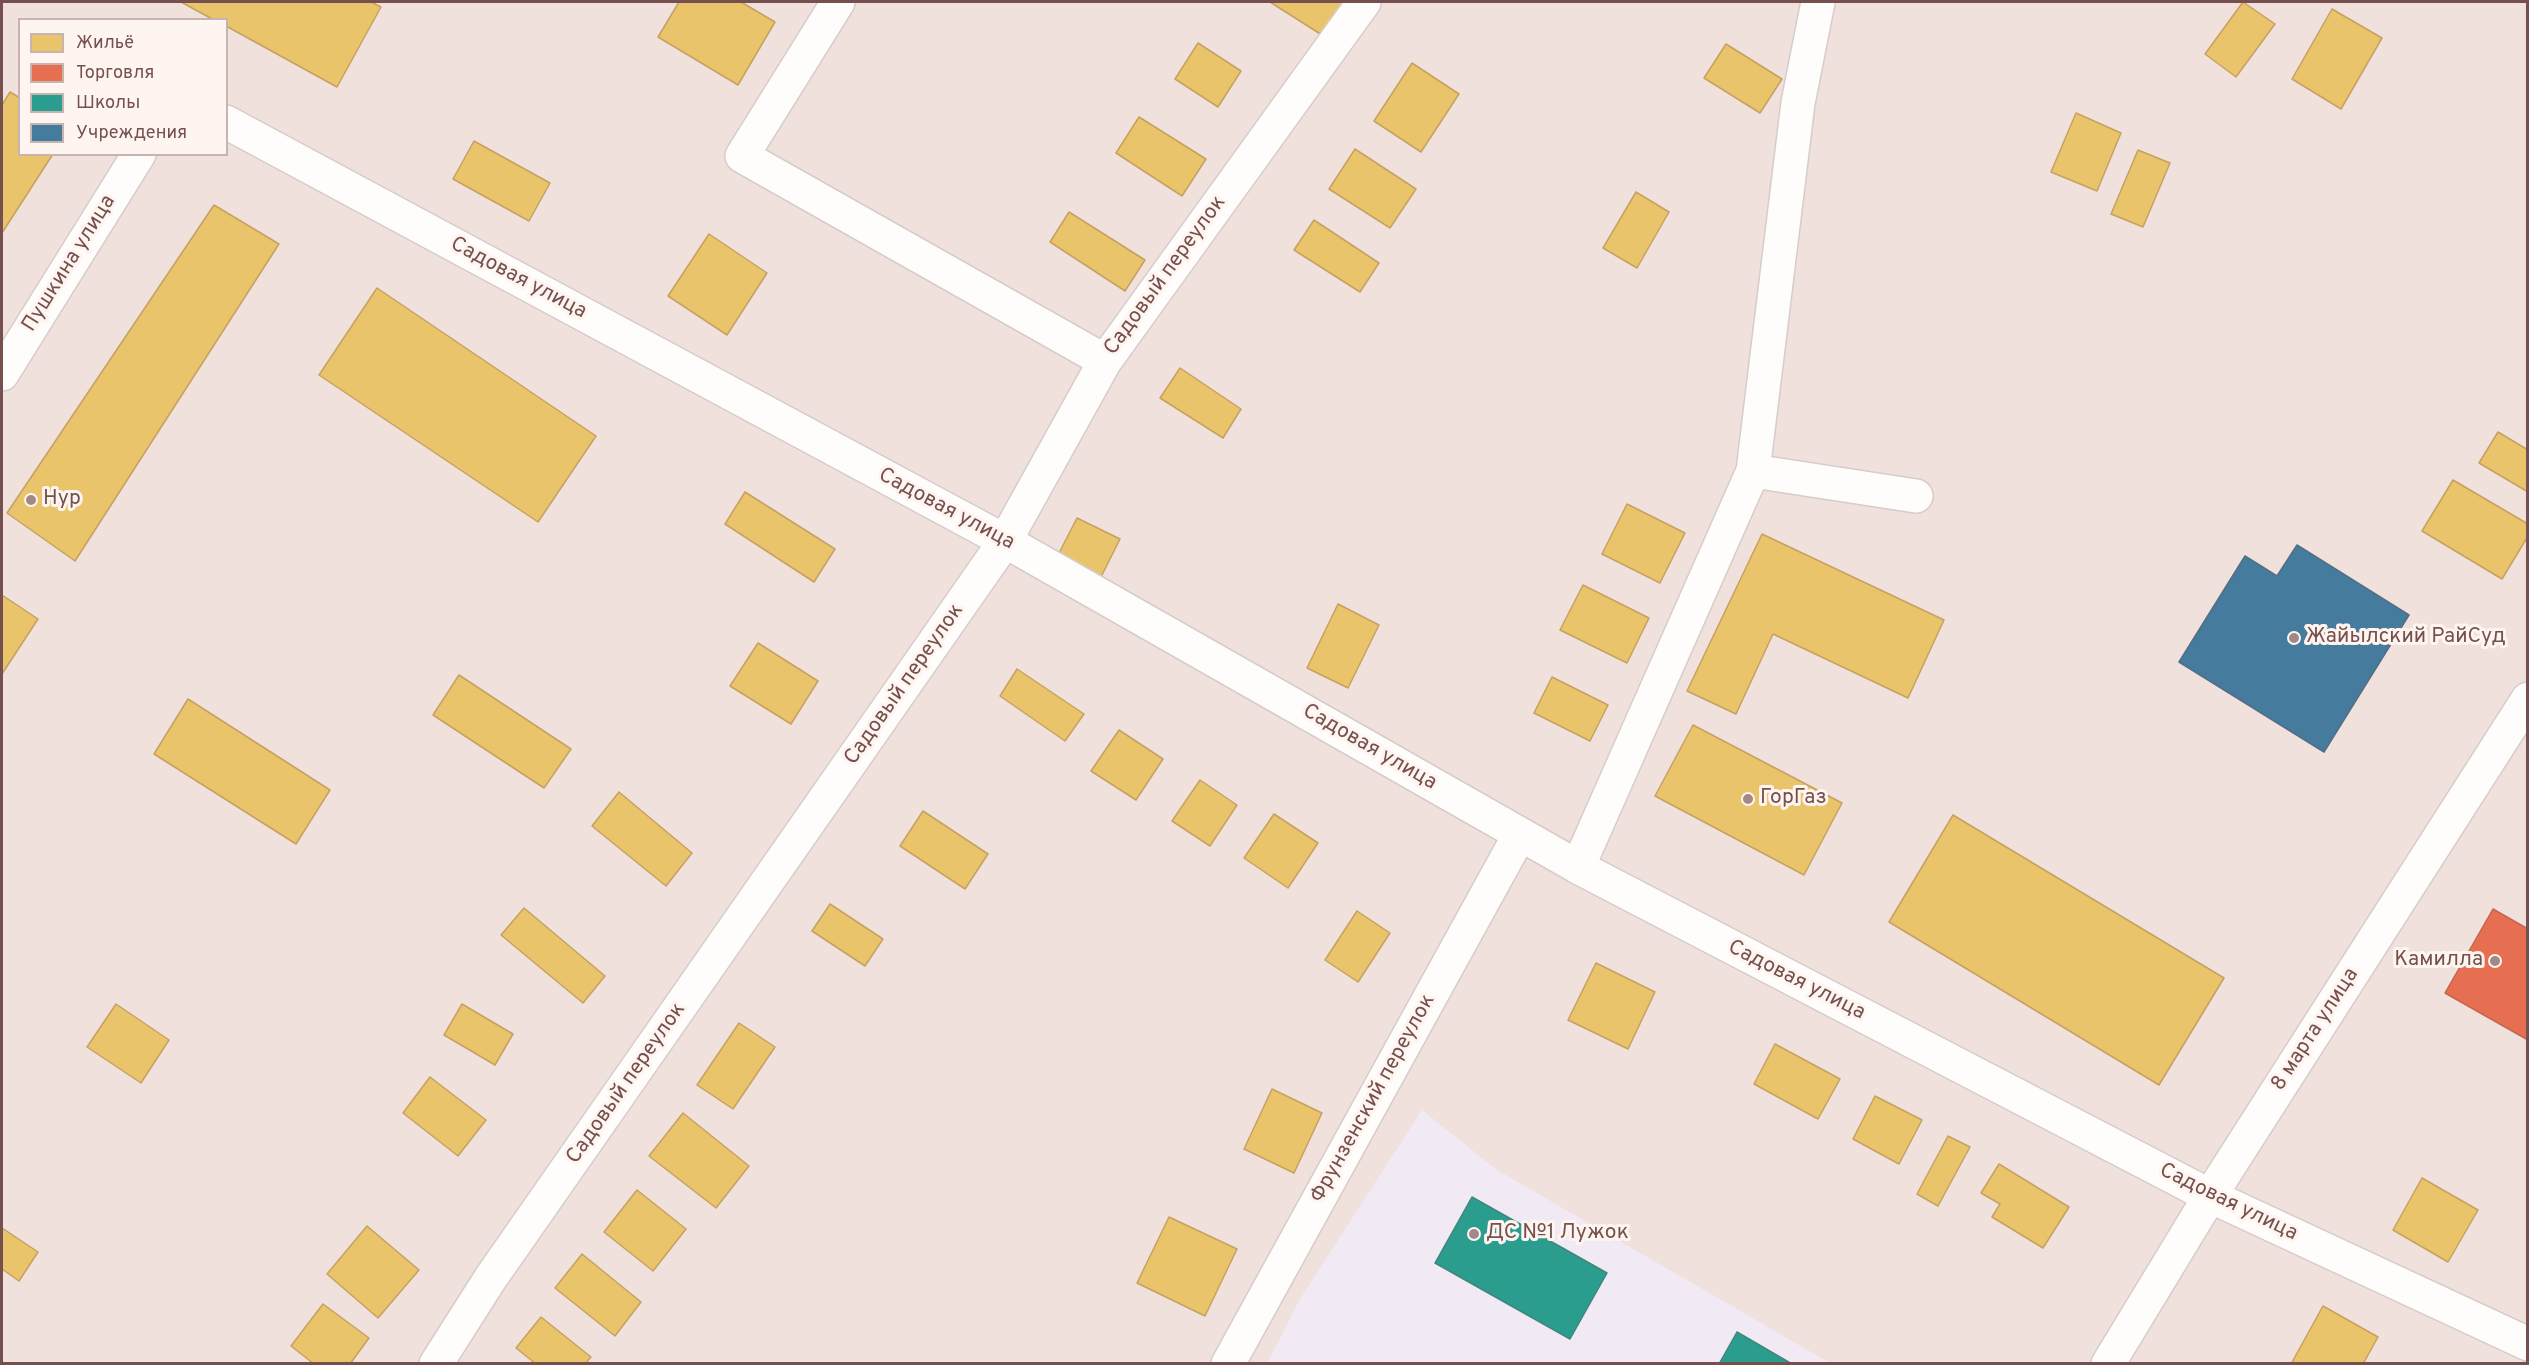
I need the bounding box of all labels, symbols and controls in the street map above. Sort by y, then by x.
legend [18,18,228,156]
text: Жильё [76,32,134,55]
text: Торговля [76,62,154,85]
text: Школы [76,92,140,115]
text: Учреждения [76,122,187,145]
street label: Пушкина улица [18,191,122,337]
street label: Садовый переулок [1100,191,1232,361]
street label: Садовая улица [446,232,590,326]
street label: Садовая улица [874,463,1018,557]
place label: Нур [43,487,81,513]
marker: Нур [24,493,38,507]
street label: Садовый переулок [840,600,970,770]
place label: Жайылский РайСуд [2306,625,2506,651]
marker: Жайылский РайСуд [2287,631,2301,645]
street label: Садовая улица [1297,699,1441,797]
place label: ГорГаз [1760,786,1827,812]
marker: ГорГаз [1741,792,1755,806]
street label: Садовая улица [1723,936,1869,1026]
place label: Камилла [2394,948,2483,974]
marker: Камилла [2488,954,2502,968]
street label: 8 марта улица [2267,964,2365,1096]
street label: Фрунзенский переулок [1306,990,1442,1208]
street label: Садовый переулок [562,999,692,1169]
street label: Садовая улица [2155,1159,2301,1247]
place label: ДС №1 Лужок [1486,1221,1629,1247]
marker: ДС №1 Лужок [1467,1227,1481,1241]

